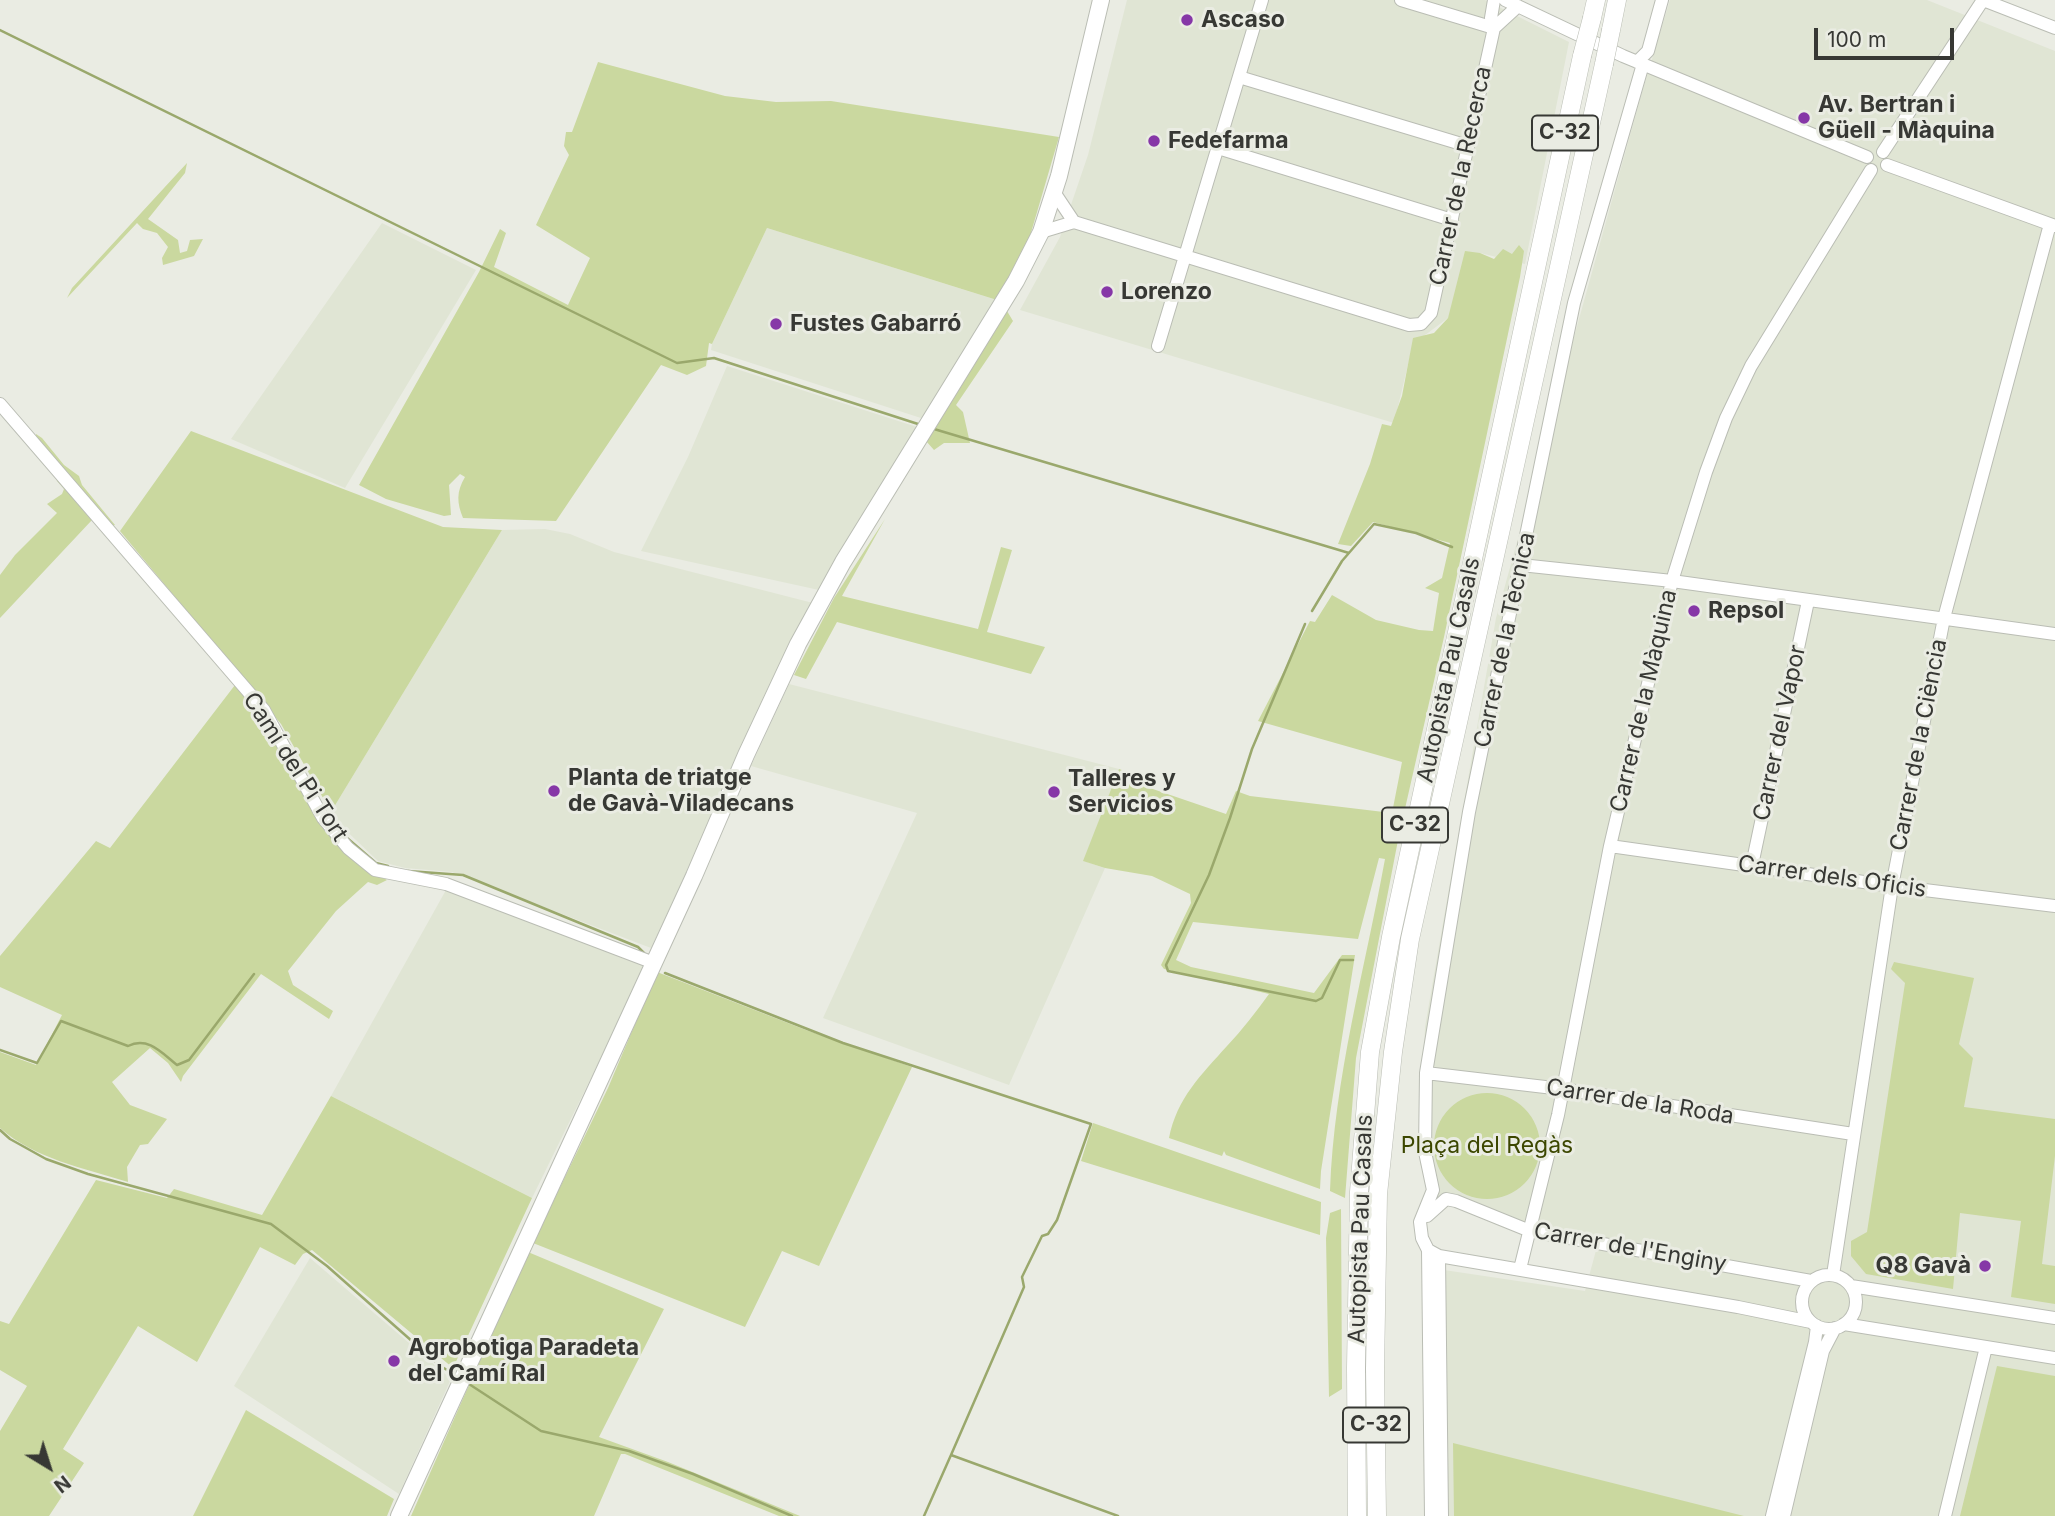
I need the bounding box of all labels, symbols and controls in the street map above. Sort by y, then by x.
place label: Ascaso [1201,6,1285,34]
marker: Ascaso [1179,12,1195,28]
scale bar [1817,14,1957,58]
text: 100 m [1827,27,1886,52]
street label: Carrer de la Recerca [1424,64,1498,288]
place label: Av. Bertran i Güell - Màquina [1818,91,1995,145]
marker: Av. Bertran i Güell - Màquina [1796,110,1812,126]
road number: C-32 [1532,116,1598,150]
place label: Fedefarma [1168,127,1289,155]
marker: Fedefarma [1146,133,1162,149]
place label: Lorenzo [1121,278,1212,306]
marker: Lorenzo [1099,284,1115,300]
place label: Fustes Gabarró [790,310,961,338]
marker: Fustes Gabarró [768,316,784,332]
street label: Carrer de la Tècnica [1469,530,1541,750]
street label: Autopista Pau Casals [1412,555,1486,785]
street label: Carrer de la Màquina [1605,587,1683,815]
place label: Repsol [1708,597,1784,625]
marker: Repsol [1686,603,1702,619]
street label: Carrer de la Ciència [1885,637,1953,853]
street label: Carrer del Vapor [1748,642,1812,824]
street label: Camí del Pi Tort [237,688,353,846]
place label: Planta de triatge de Gavà-Viladecans [568,764,794,818]
place label: Talleres y Servicios [1068,765,1176,819]
marker: Planta de triatge de Gavà-Viladecans [546,783,562,799]
marker: Talleres y Servicios [1046,784,1062,800]
road number: C-32 [1382,808,1448,842]
street label: Carrer dels Oficis [1736,850,1928,904]
street label: Carrer de la Roda [1544,1074,1736,1130]
street label: Autopista Pau Casals [1343,1114,1379,1344]
park label: Plaça del Regàs [1401,1132,1573,1160]
street label: Carrer de l'Enginy [1531,1217,1729,1279]
place label: Q8 Gavà [1876,1252,1971,1280]
marker: Q8 Gavà [1977,1258,1993,1274]
place label: Agrobotiga Paradeta del Camí Ral [408,1334,639,1388]
marker: Agrobotiga Paradeta del Camí Ral [386,1353,402,1369]
road number: C-32 [1343,1408,1409,1442]
north arrow [14,1432,84,1502]
text: N [49,1470,75,1497]

